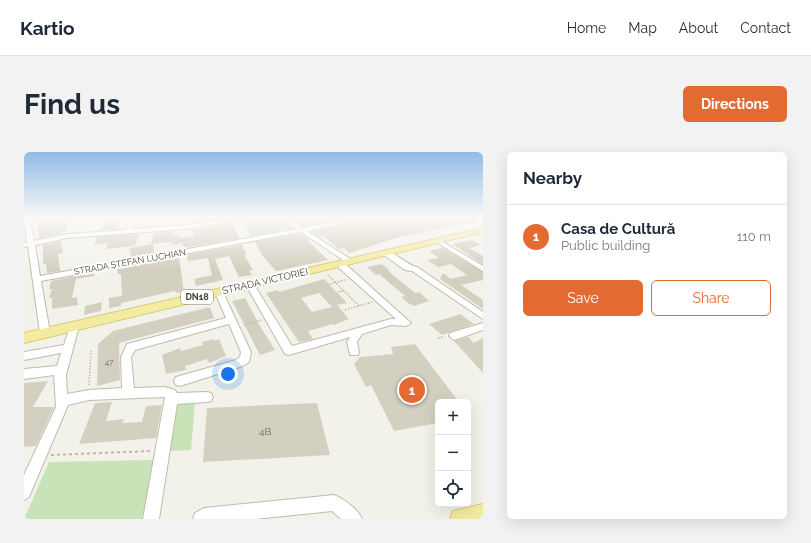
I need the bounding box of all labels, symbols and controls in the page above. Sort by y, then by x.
text: Kartio [20,17,75,39]
text: Home [567,20,606,36]
text: Map [628,20,657,36]
text: About [679,20,718,36]
text: Contact [740,20,791,36]
button: Directions [683,86,787,122]
text: Find us [24,88,120,121]
text: Nearby [523,168,582,188]
text: Casa de Cultură [561,220,675,238]
text: 1 [533,229,539,244]
text: 110 m [737,229,771,244]
text: Public building [561,238,650,253]
street label: STRADA ȘTEFAN LUCHIAN [73,247,187,277]
street label: STRADA VICTORIEI [221,266,309,296]
button: Save [523,280,643,316]
button: Share [651,280,771,316]
road number: DN18 [181,290,213,304]
house number: 47 [105,357,114,367]
your location [218,364,238,384]
pin: 1 [399,375,425,405]
map controls [435,399,471,507]
button: + [435,399,471,435]
house number: 4B [259,426,271,437]
button: − [435,435,471,471]
button: locate [435,471,471,507]

